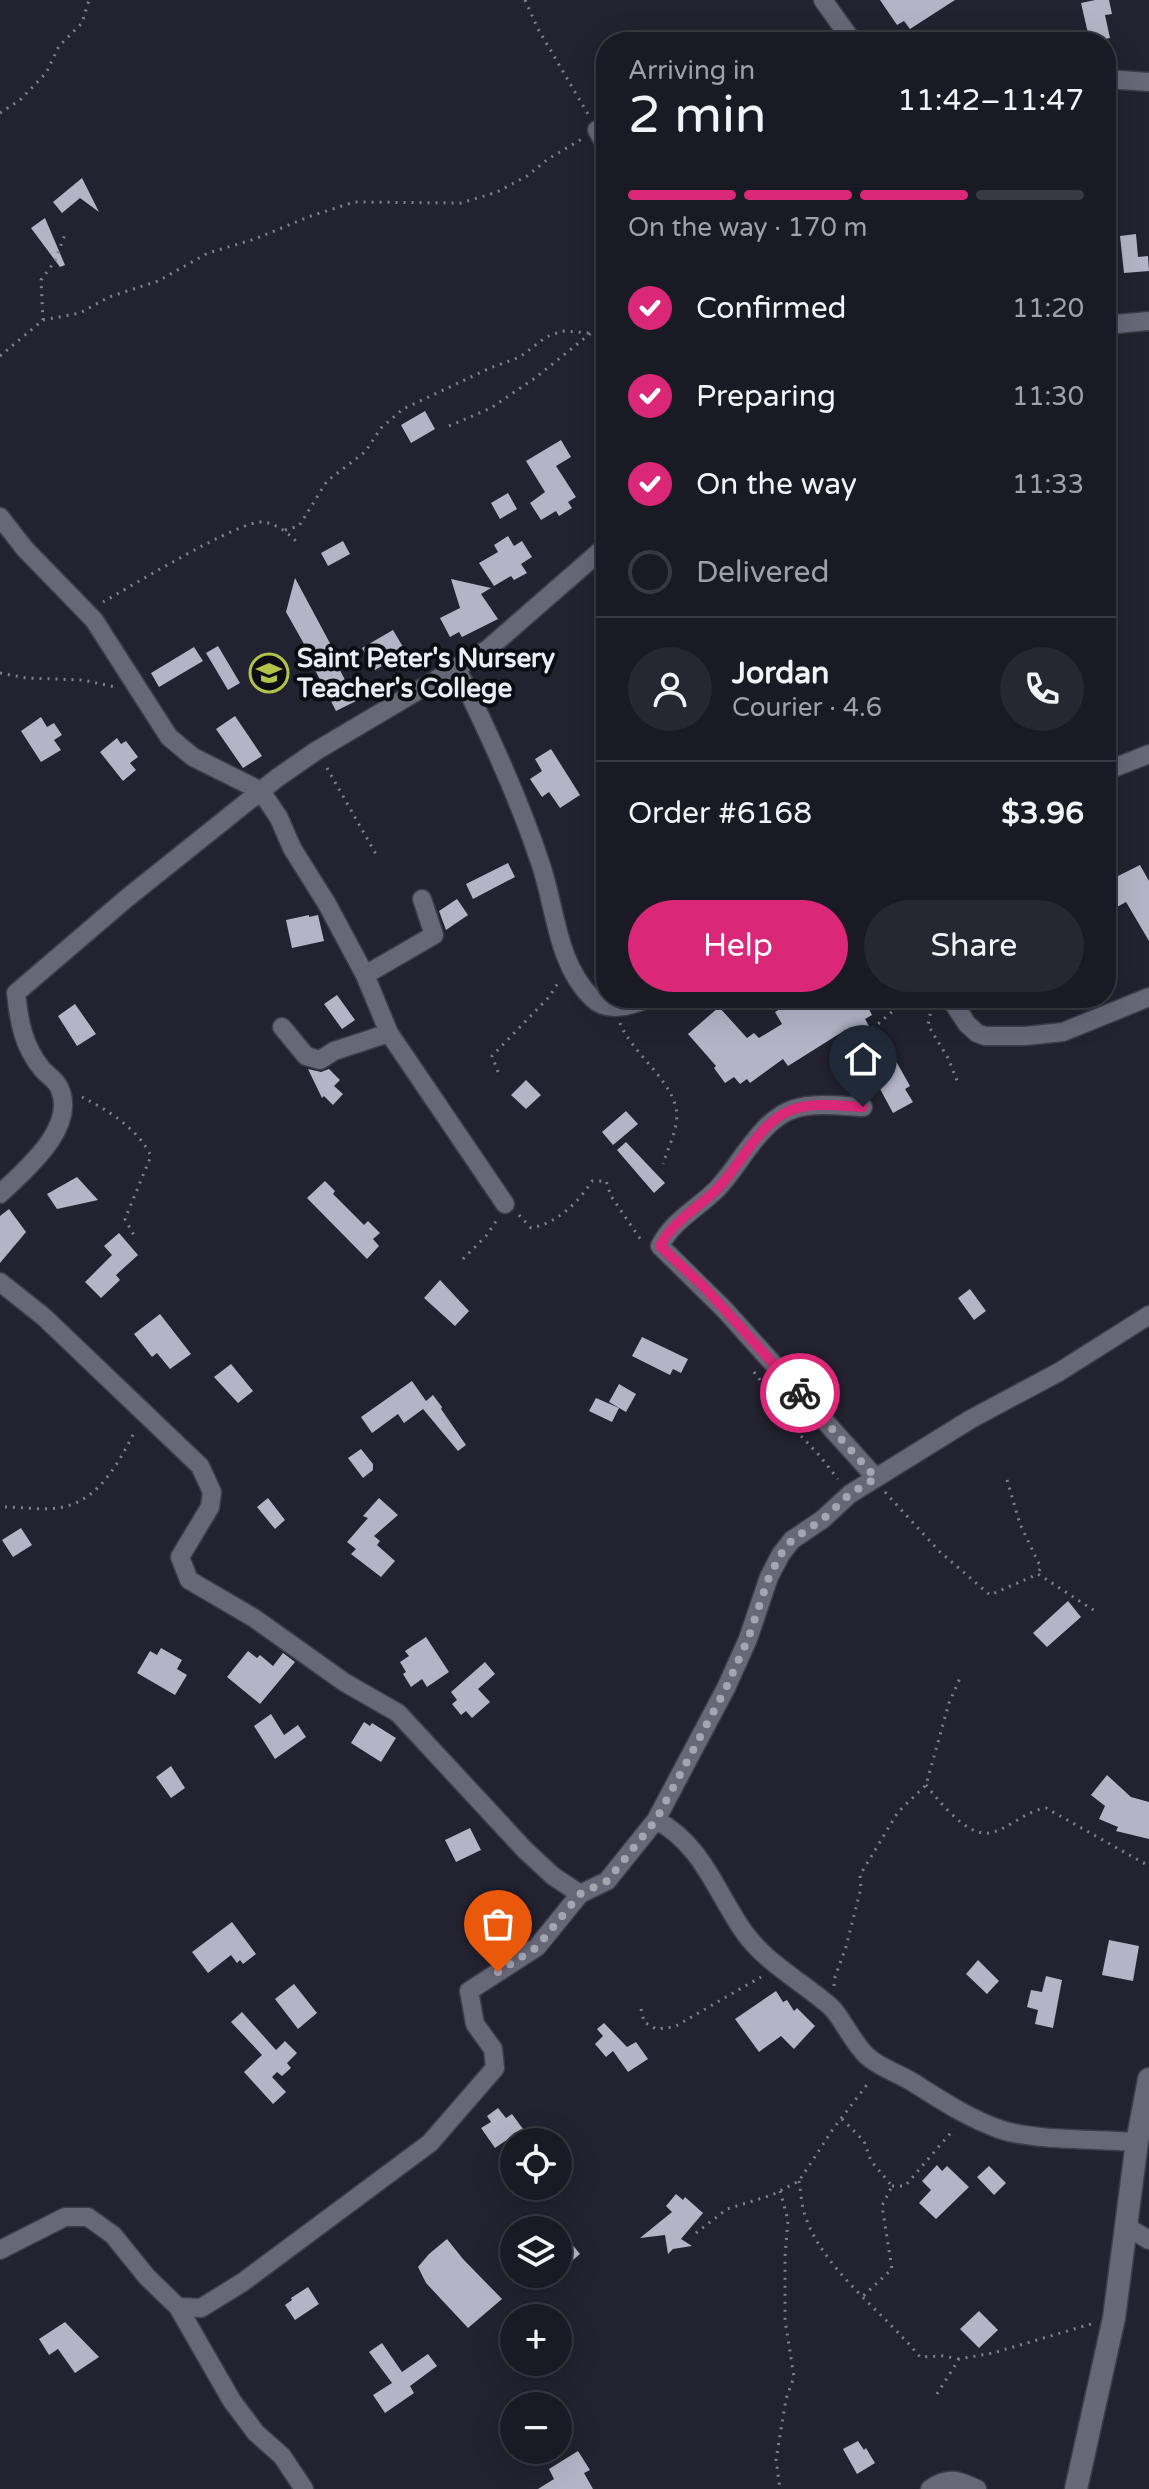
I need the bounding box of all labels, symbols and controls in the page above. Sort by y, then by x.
text: Arriving in [628,55,755,86]
text: 11:42–11:47 [897,82,1084,119]
text: 2 min [628,84,767,147]
text: On the way · 170 m [628,212,867,243]
icon: check [628,286,672,330]
text: Confirmed [696,290,847,327]
text: 11:20 [1012,293,1084,324]
icon: check [628,374,672,418]
text: Preparing [696,378,836,415]
text: 11:30 [1012,381,1084,412]
icon: check [628,462,672,506]
text: On the way [696,466,857,503]
text: 11:33 [1012,469,1084,500]
text: Delivered [696,554,830,591]
place label: Saint Peter's Nursery Teacher's College [296,643,555,704]
button: person [628,647,712,731]
button: phone [1000,647,1084,731]
school or university icon: Saint Peter's Nursery Teacher's College [248,652,290,694]
text: Jordan [732,655,829,692]
text: Courier · 4.6 [732,692,882,723]
text: Order #6168 [628,795,812,832]
text: $3.96 [1001,795,1084,832]
button: Help [628,900,848,992]
button: Share [864,900,1084,992]
pin [829,1025,897,1107]
icon: home [841,1037,885,1081]
courier [760,1353,840,1433]
icon: bike [778,1371,822,1415]
pin [464,1890,532,1972]
icon: bag [476,1902,520,1946]
map controls [500,2128,572,2464]
button: locate [500,2128,572,2200]
button: layers [500,2216,572,2288]
button: + [500,2304,572,2376]
button: − [500,2392,572,2464]

